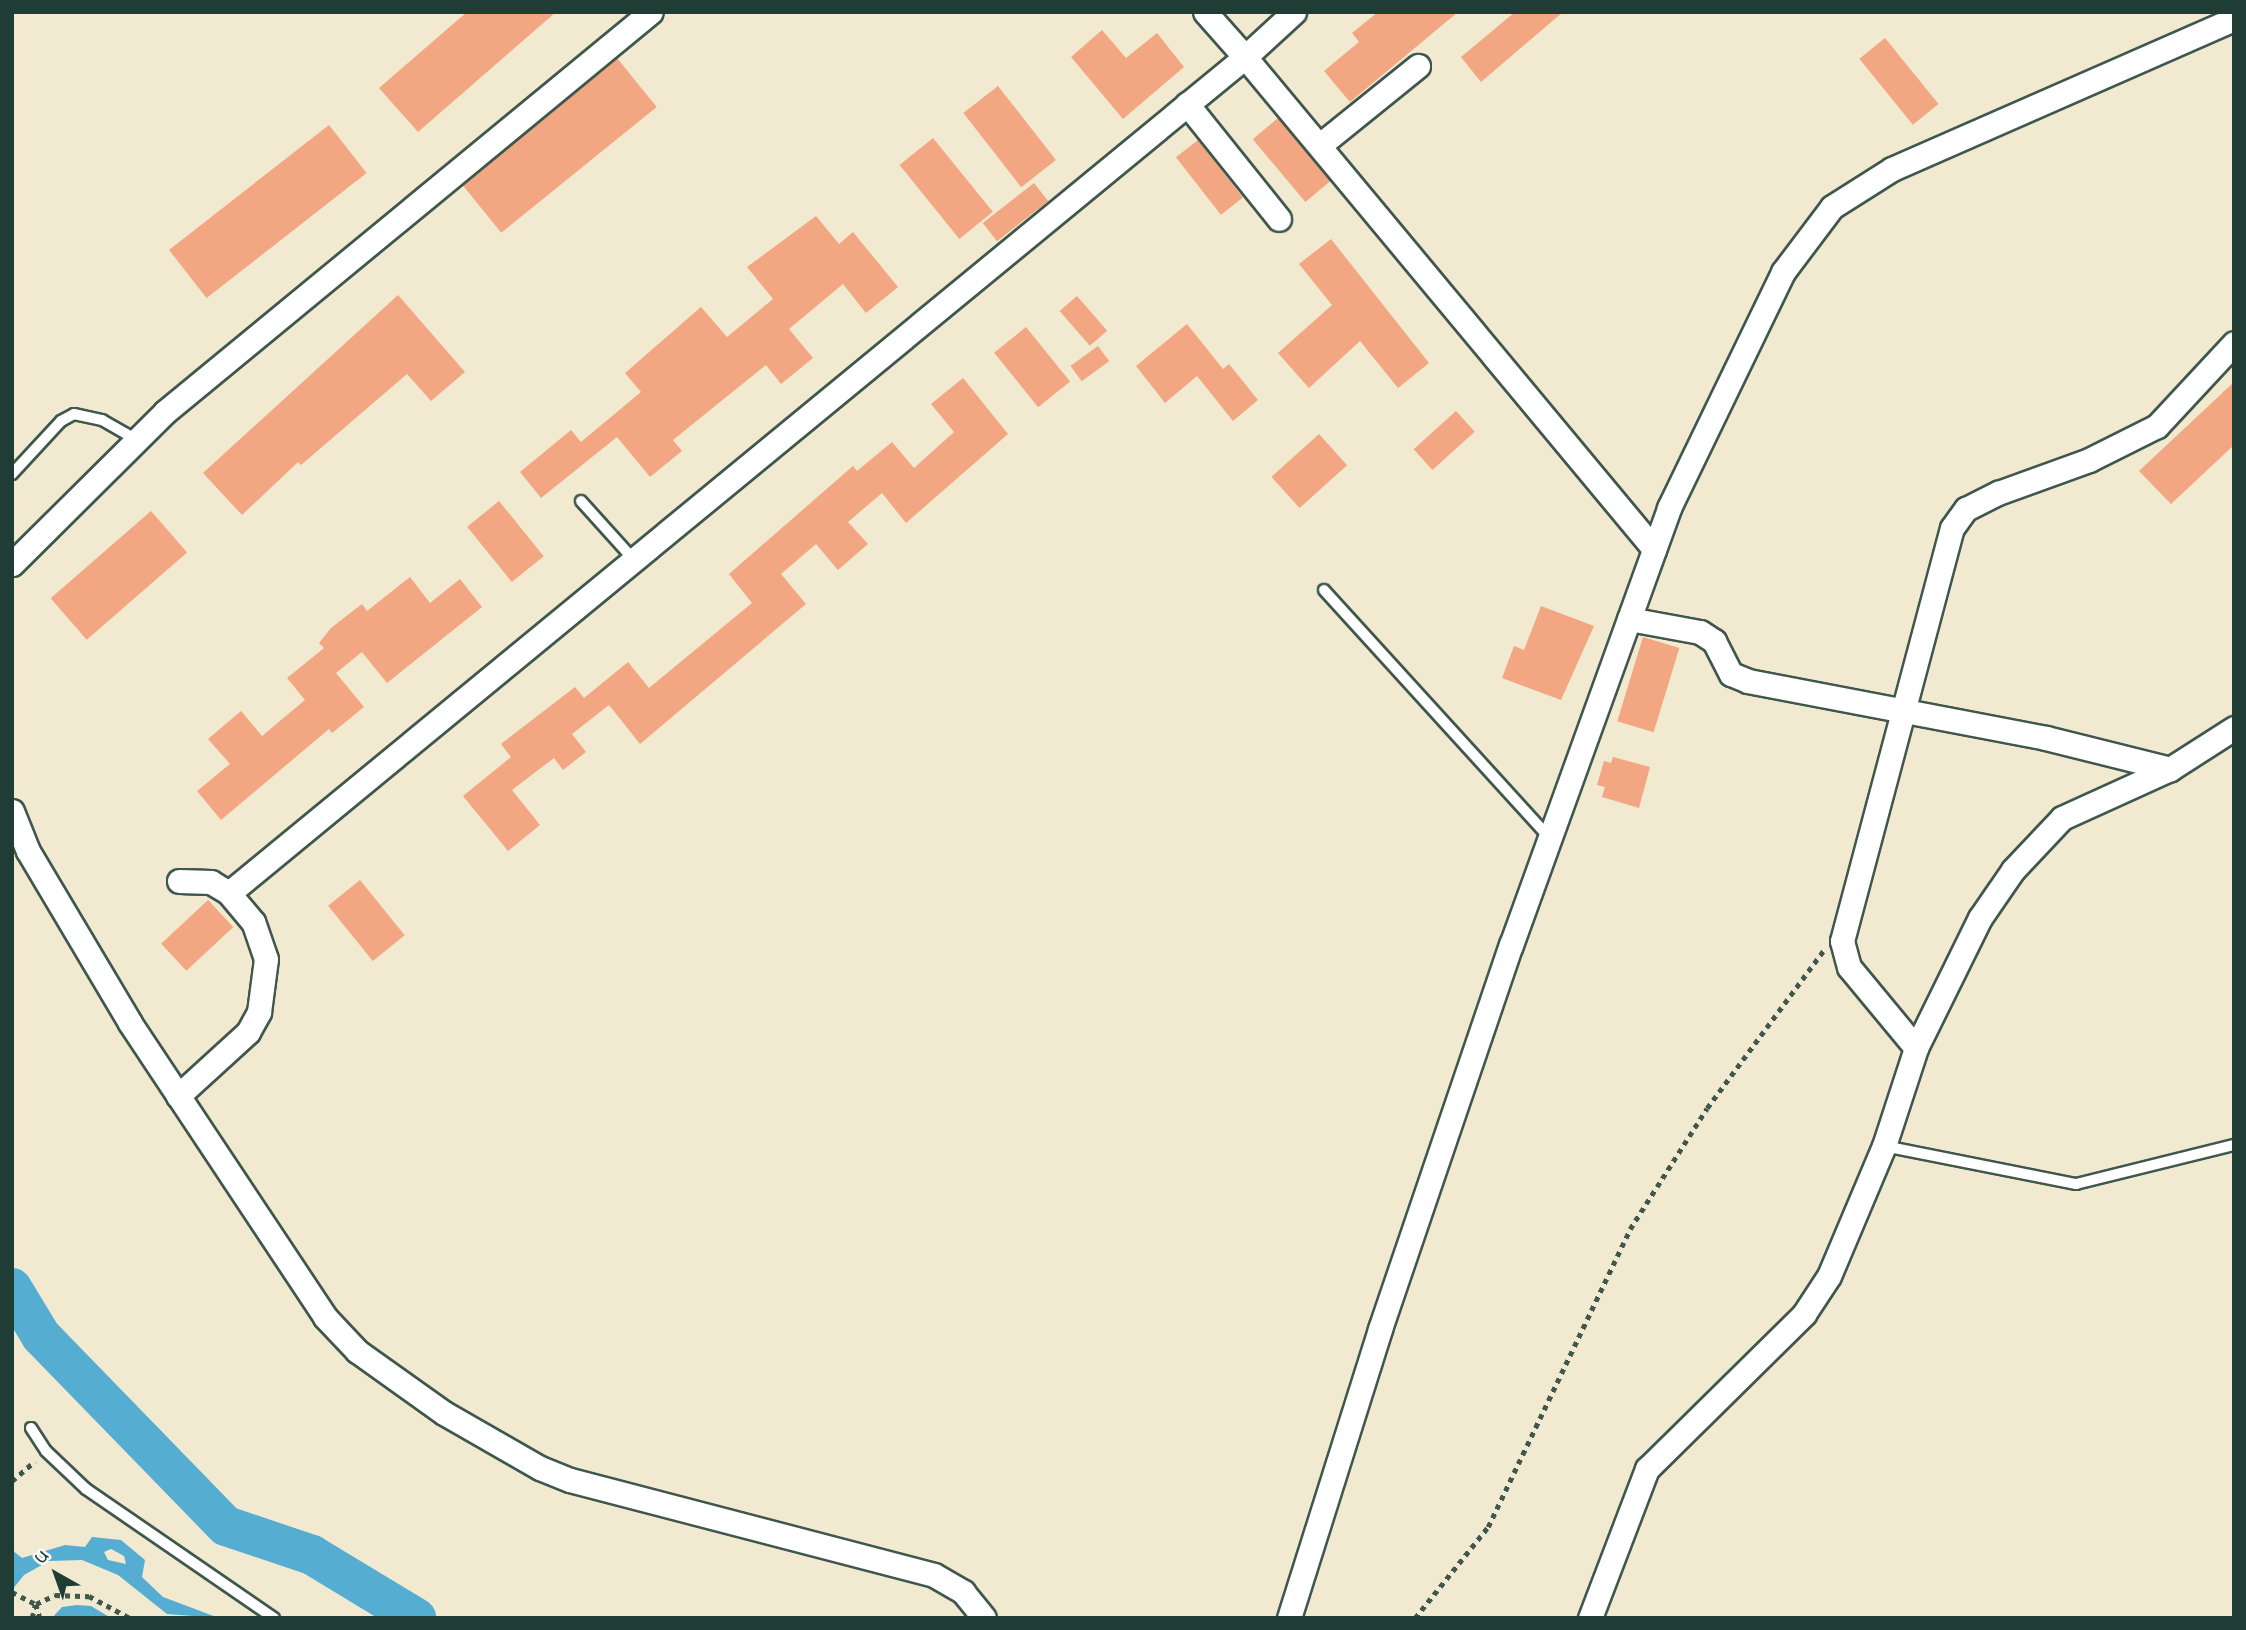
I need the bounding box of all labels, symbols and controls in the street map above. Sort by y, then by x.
north arrow [21,1539,91,1609]
text: U [29,1543,55,1572]

